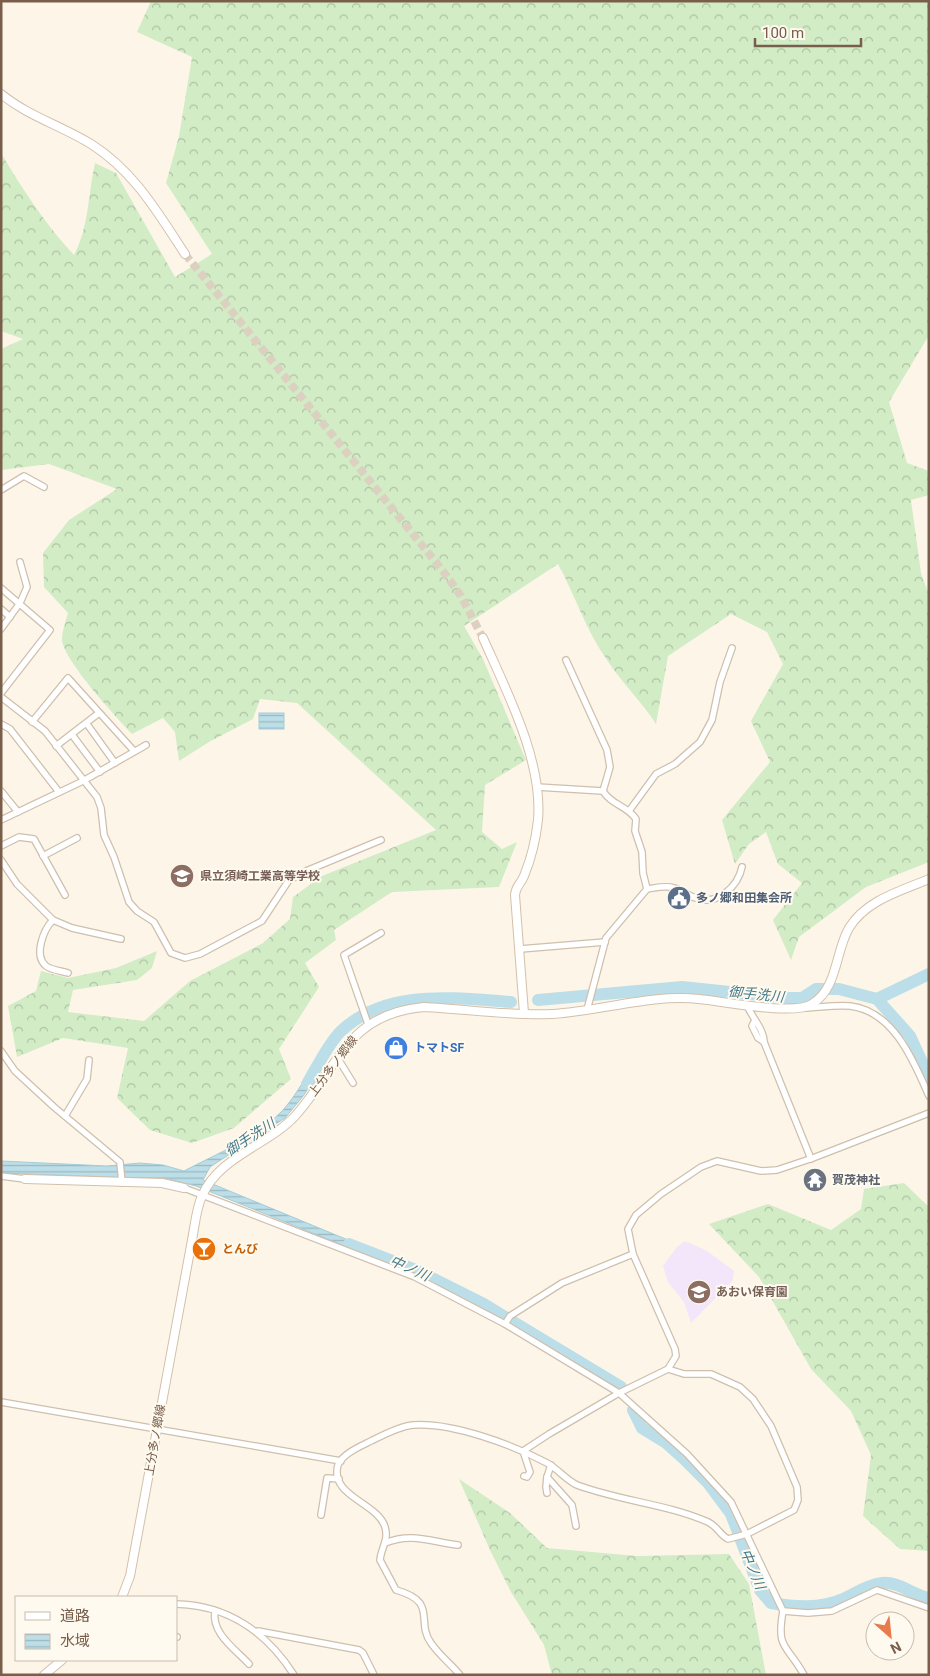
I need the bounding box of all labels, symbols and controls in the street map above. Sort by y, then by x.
scale bar [755,15,861,47]
text: 100 m [762,24,804,42]
school or university icon: 県立須崎工業高等学校 [169,863,195,889]
place label: 県立須崎工業高等学校 [200,869,320,883]
public building icon: 多ノ郷和田集会所 [666,885,692,911]
place label: 多ノ郷和田集会所 [696,891,792,905]
water label: 御手洗川 [727,983,787,1005]
street label: 上分多ノ郷線 [306,1033,360,1099]
shop icon: トマトSF [383,1035,409,1061]
place label: トマトSF [414,1041,464,1055]
water label: 御手洗川 [222,1114,280,1159]
temple icon: 賀茂神社 [802,1167,828,1193]
place label: 賀茂神社 [832,1173,880,1187]
bar icon: とんび [191,1236,217,1262]
place label: とんび [222,1242,258,1256]
water label: 中ノ川 [388,1252,434,1285]
school or university icon: あおい保育園 [686,1279,712,1305]
place label: あおい保育園 [716,1285,788,1299]
street label: 上分多ノ郷線 [142,1403,168,1477]
water label: 中ノ川 [737,1547,769,1593]
legend [15,1596,178,1661]
text: 道路 [60,1607,90,1625]
north arrow [865,1611,915,1661]
text: 水域 [60,1632,90,1650]
text: N [888,1638,904,1657]

